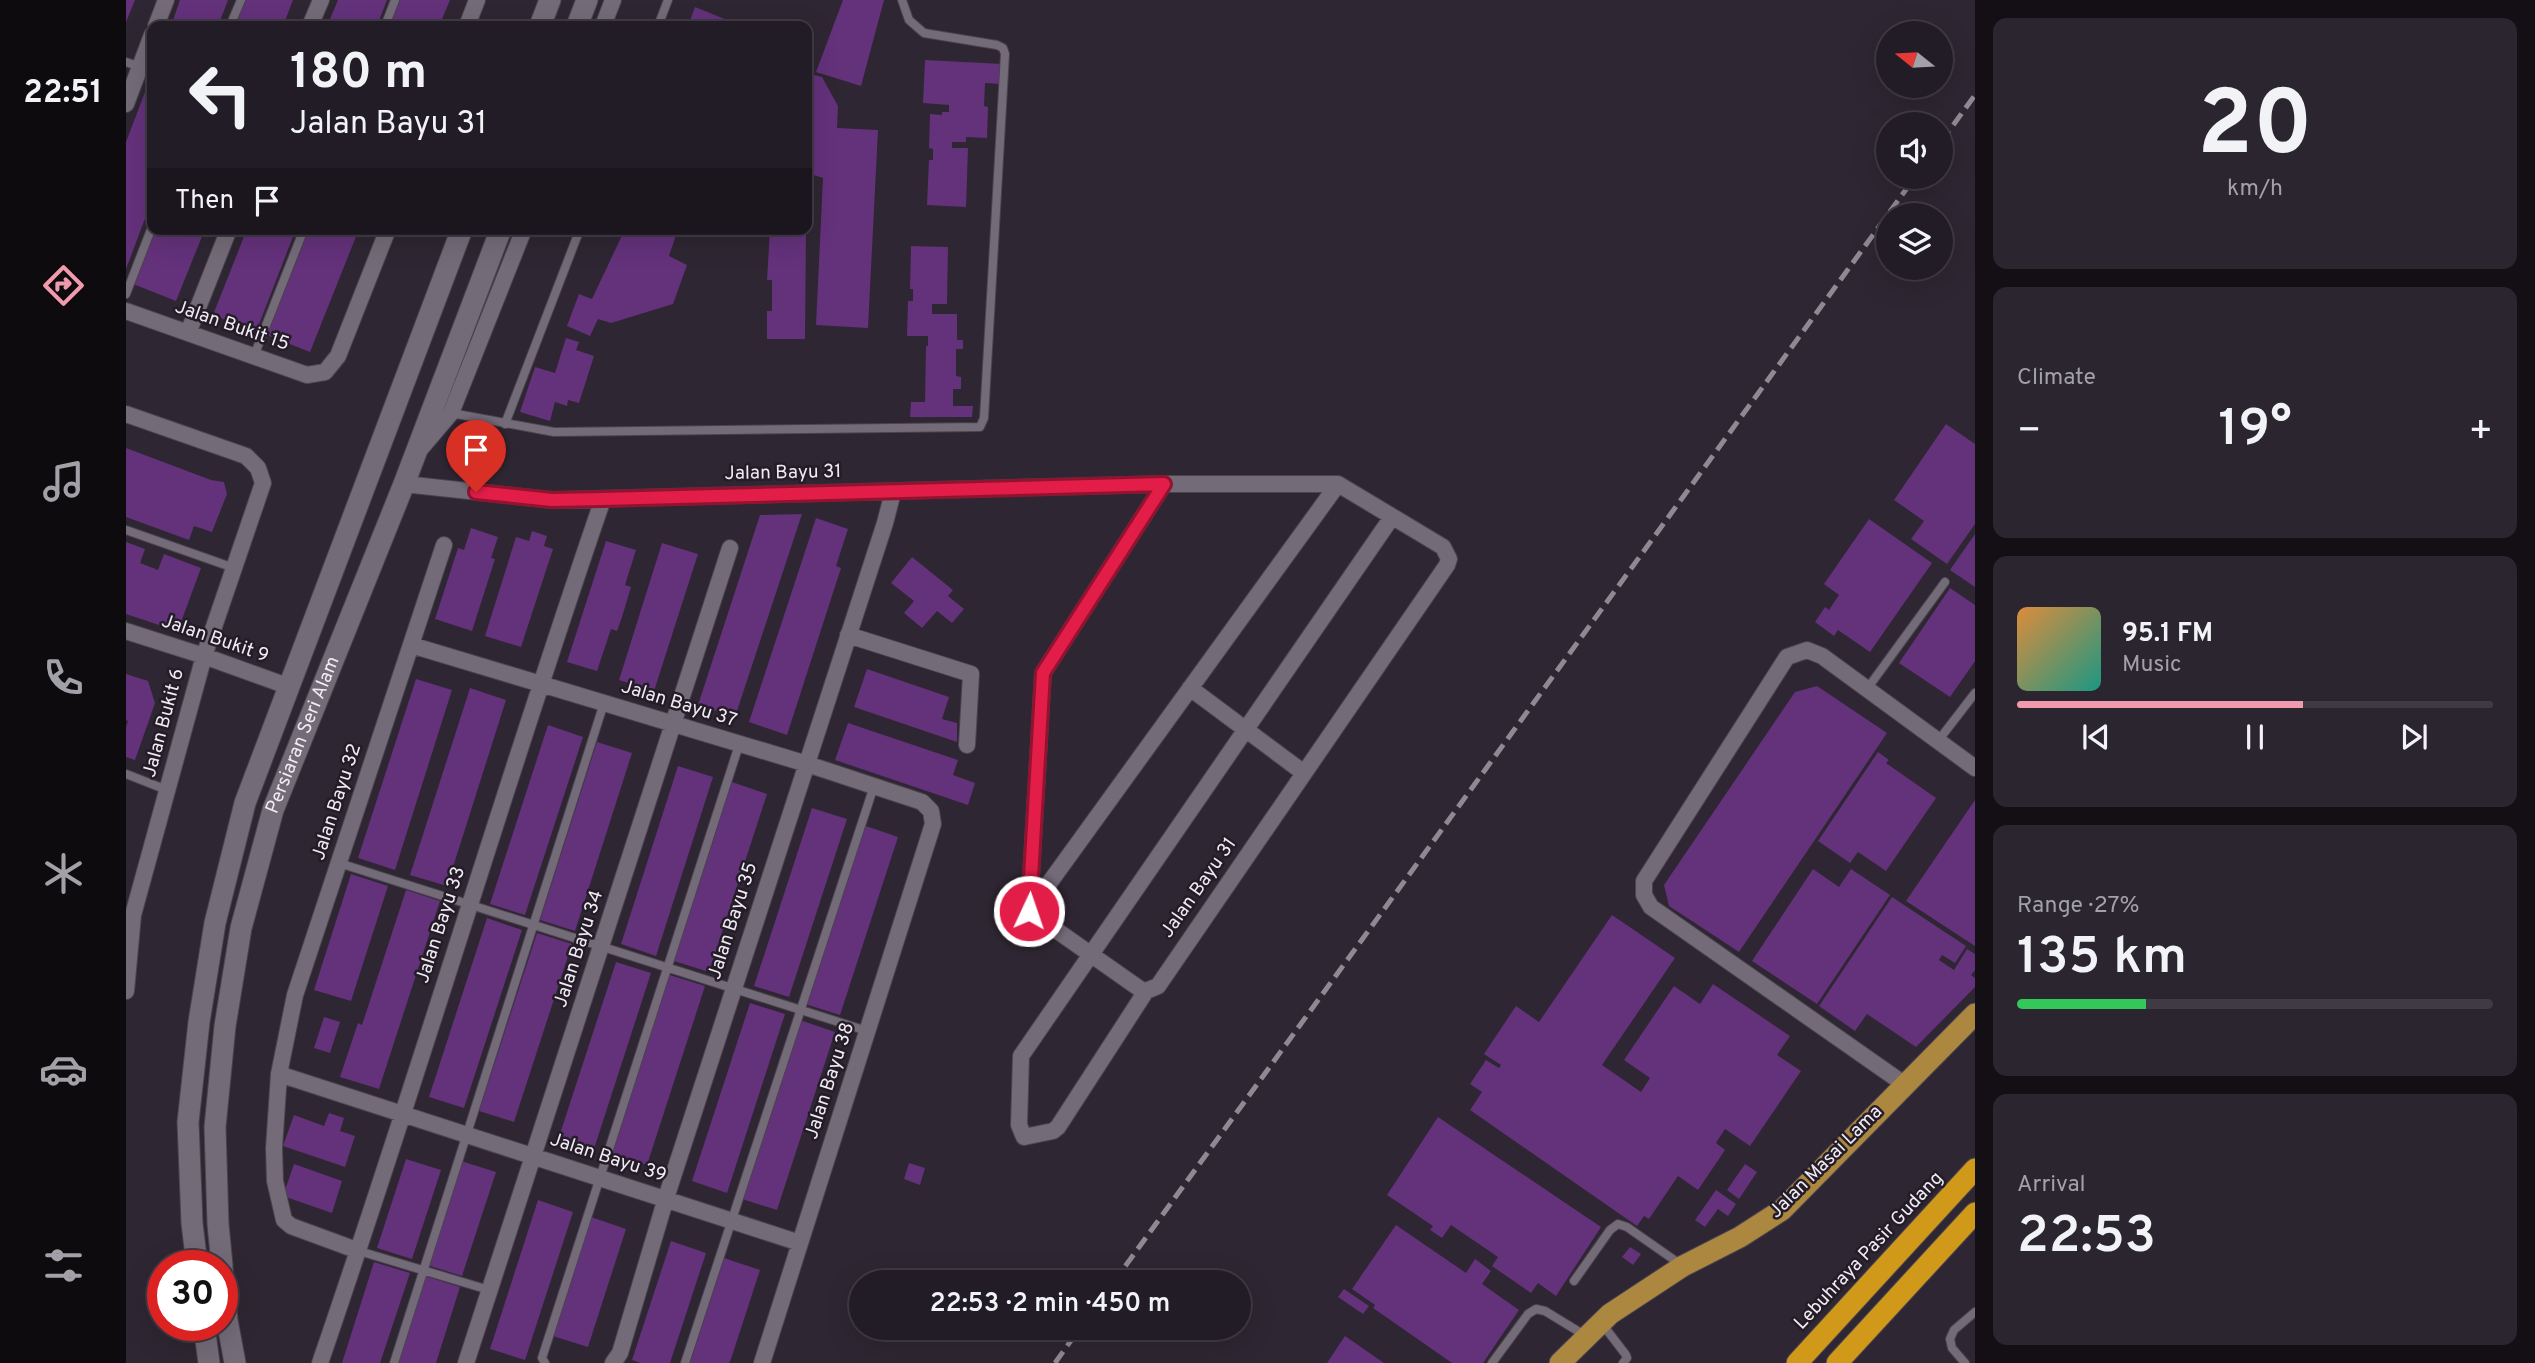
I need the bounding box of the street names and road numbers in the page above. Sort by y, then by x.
street label: Jalan Bukit 15 [172,295,292,357]
street label: Jalan Bayu 31 [724,460,842,486]
street label: Jalan Bukit 9 [158,609,272,669]
street label: Persiaran Seri Alam [261,653,345,817]
street label: Jalan Bukit 6 [138,666,190,780]
street label: Jalan Bayu 37 [618,675,740,733]
street label: Jalan Bayu 32 [307,741,367,863]
street label: Jalan Bayu 31 [1156,833,1242,943]
street label: Jalan Bayu 35 [703,859,763,983]
street label: Jalan Bayu 33 [411,864,471,986]
street label: Jalan Bayu 34 [549,887,609,1011]
street label: Jalan Bayu 38 [800,1019,860,1143]
street label: Jalan Masai Lama [1764,1100,1888,1224]
street label: Jalan Bayu 39 [547,1128,669,1188]
street label: Lebuhraya Pasir Gudang [1789,1167,1949,1335]

